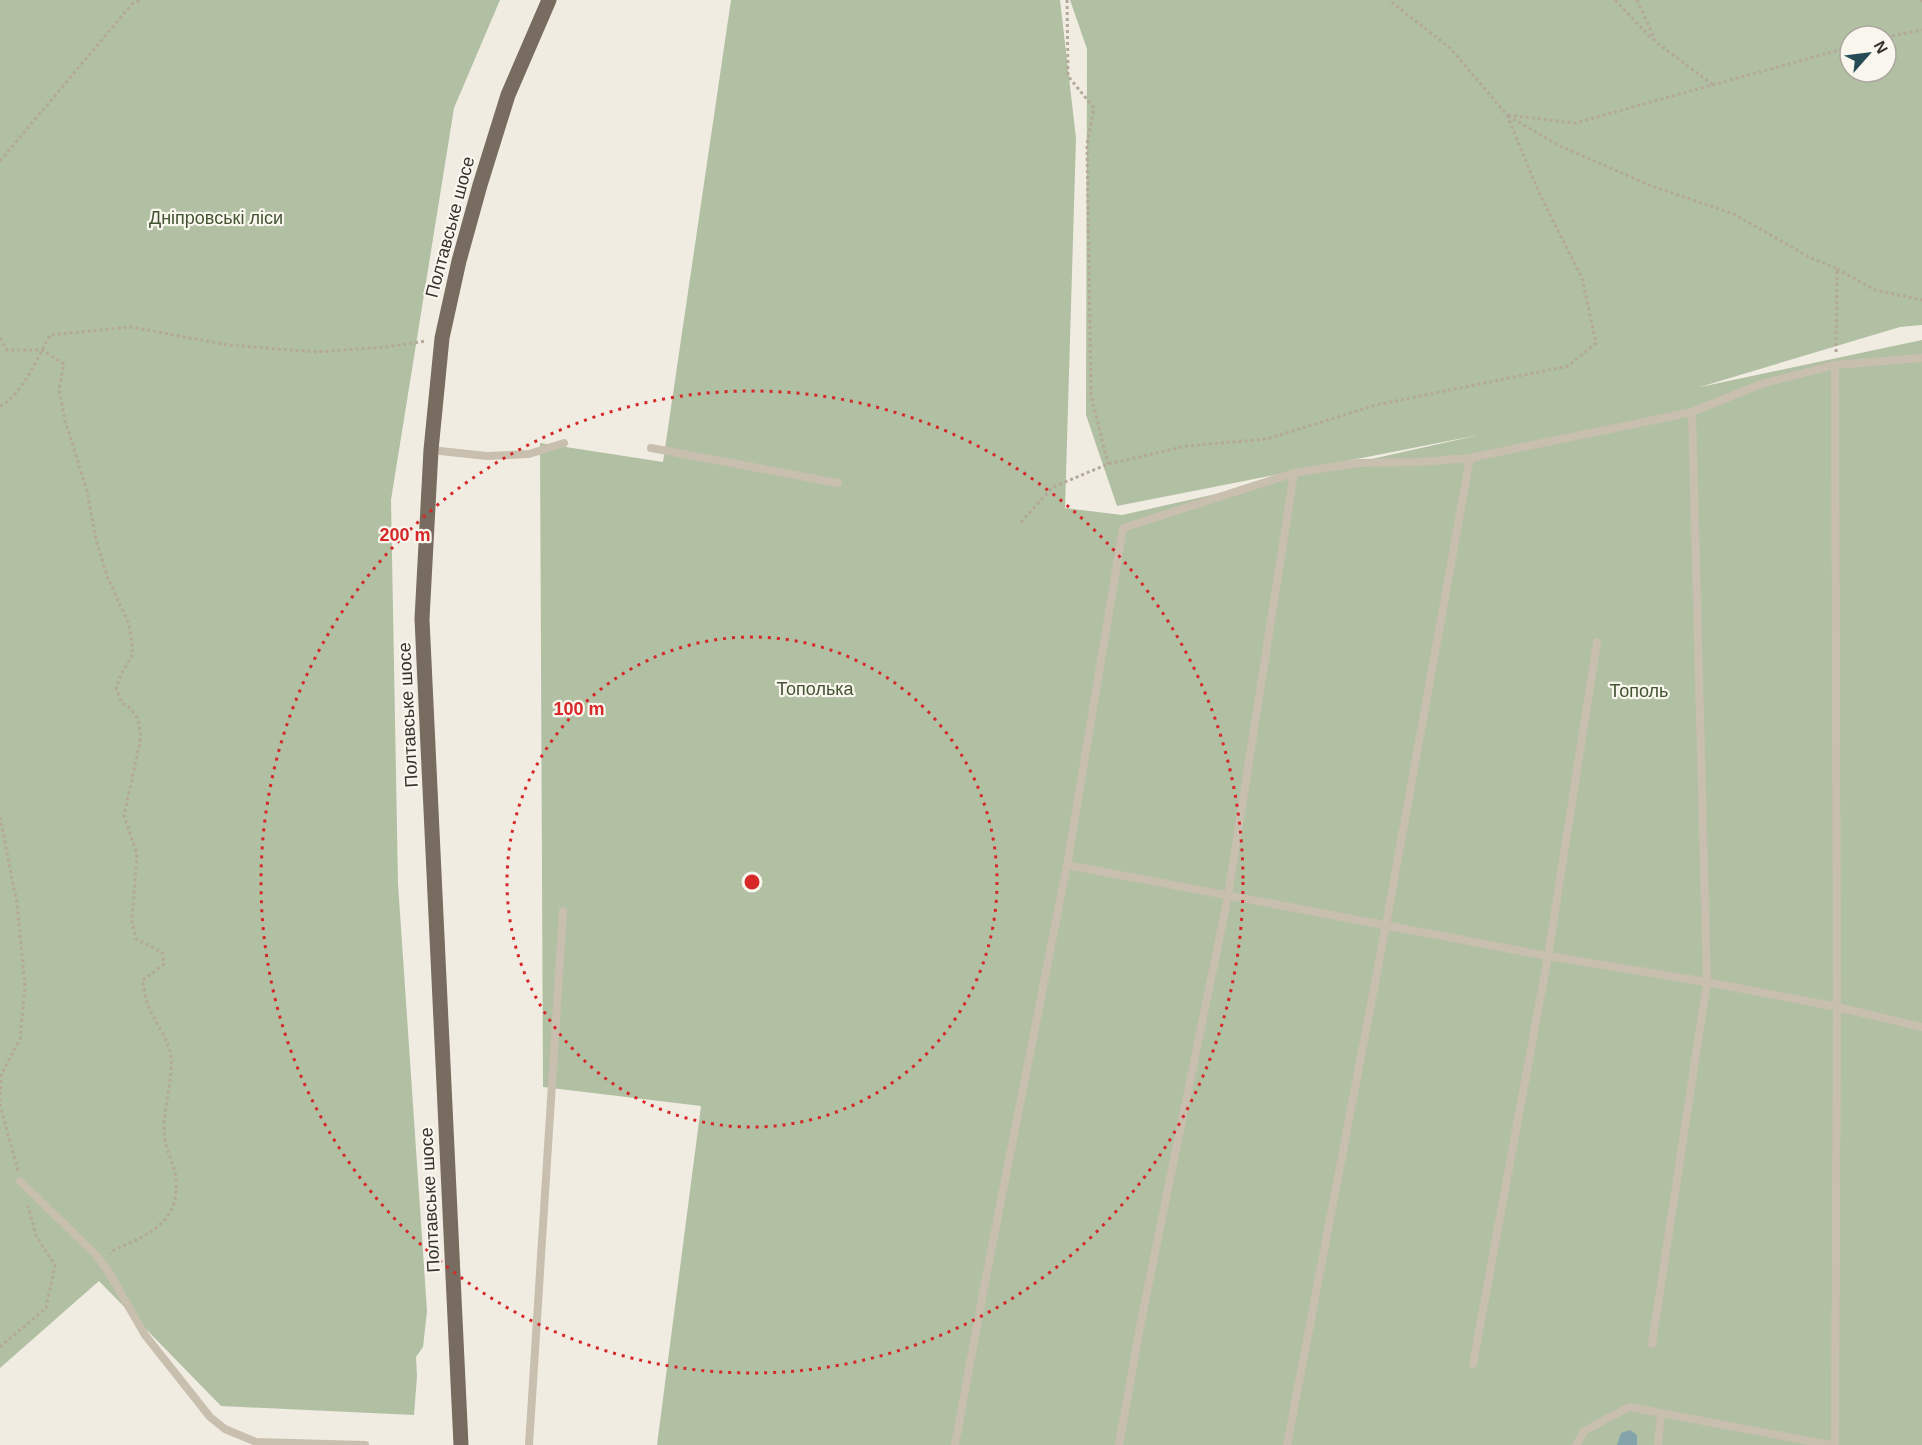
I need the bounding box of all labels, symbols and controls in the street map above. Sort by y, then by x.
north arrow [1838,24,1898,84]
text: N [1871,38,1891,56]
street label: Полтавське шосе [422,154,478,300]
park label: Дніпровські ліси [149,208,283,228]
text: 200 m [379,525,431,545]
street label: Полтавське шосе [394,642,422,788]
park label: Тополька [776,679,855,699]
park label: Тополь [1610,681,1668,701]
text: 100 m [553,699,605,719]
centre of rings [742,872,762,892]
street label: Полтавське шосе [416,1127,444,1273]

